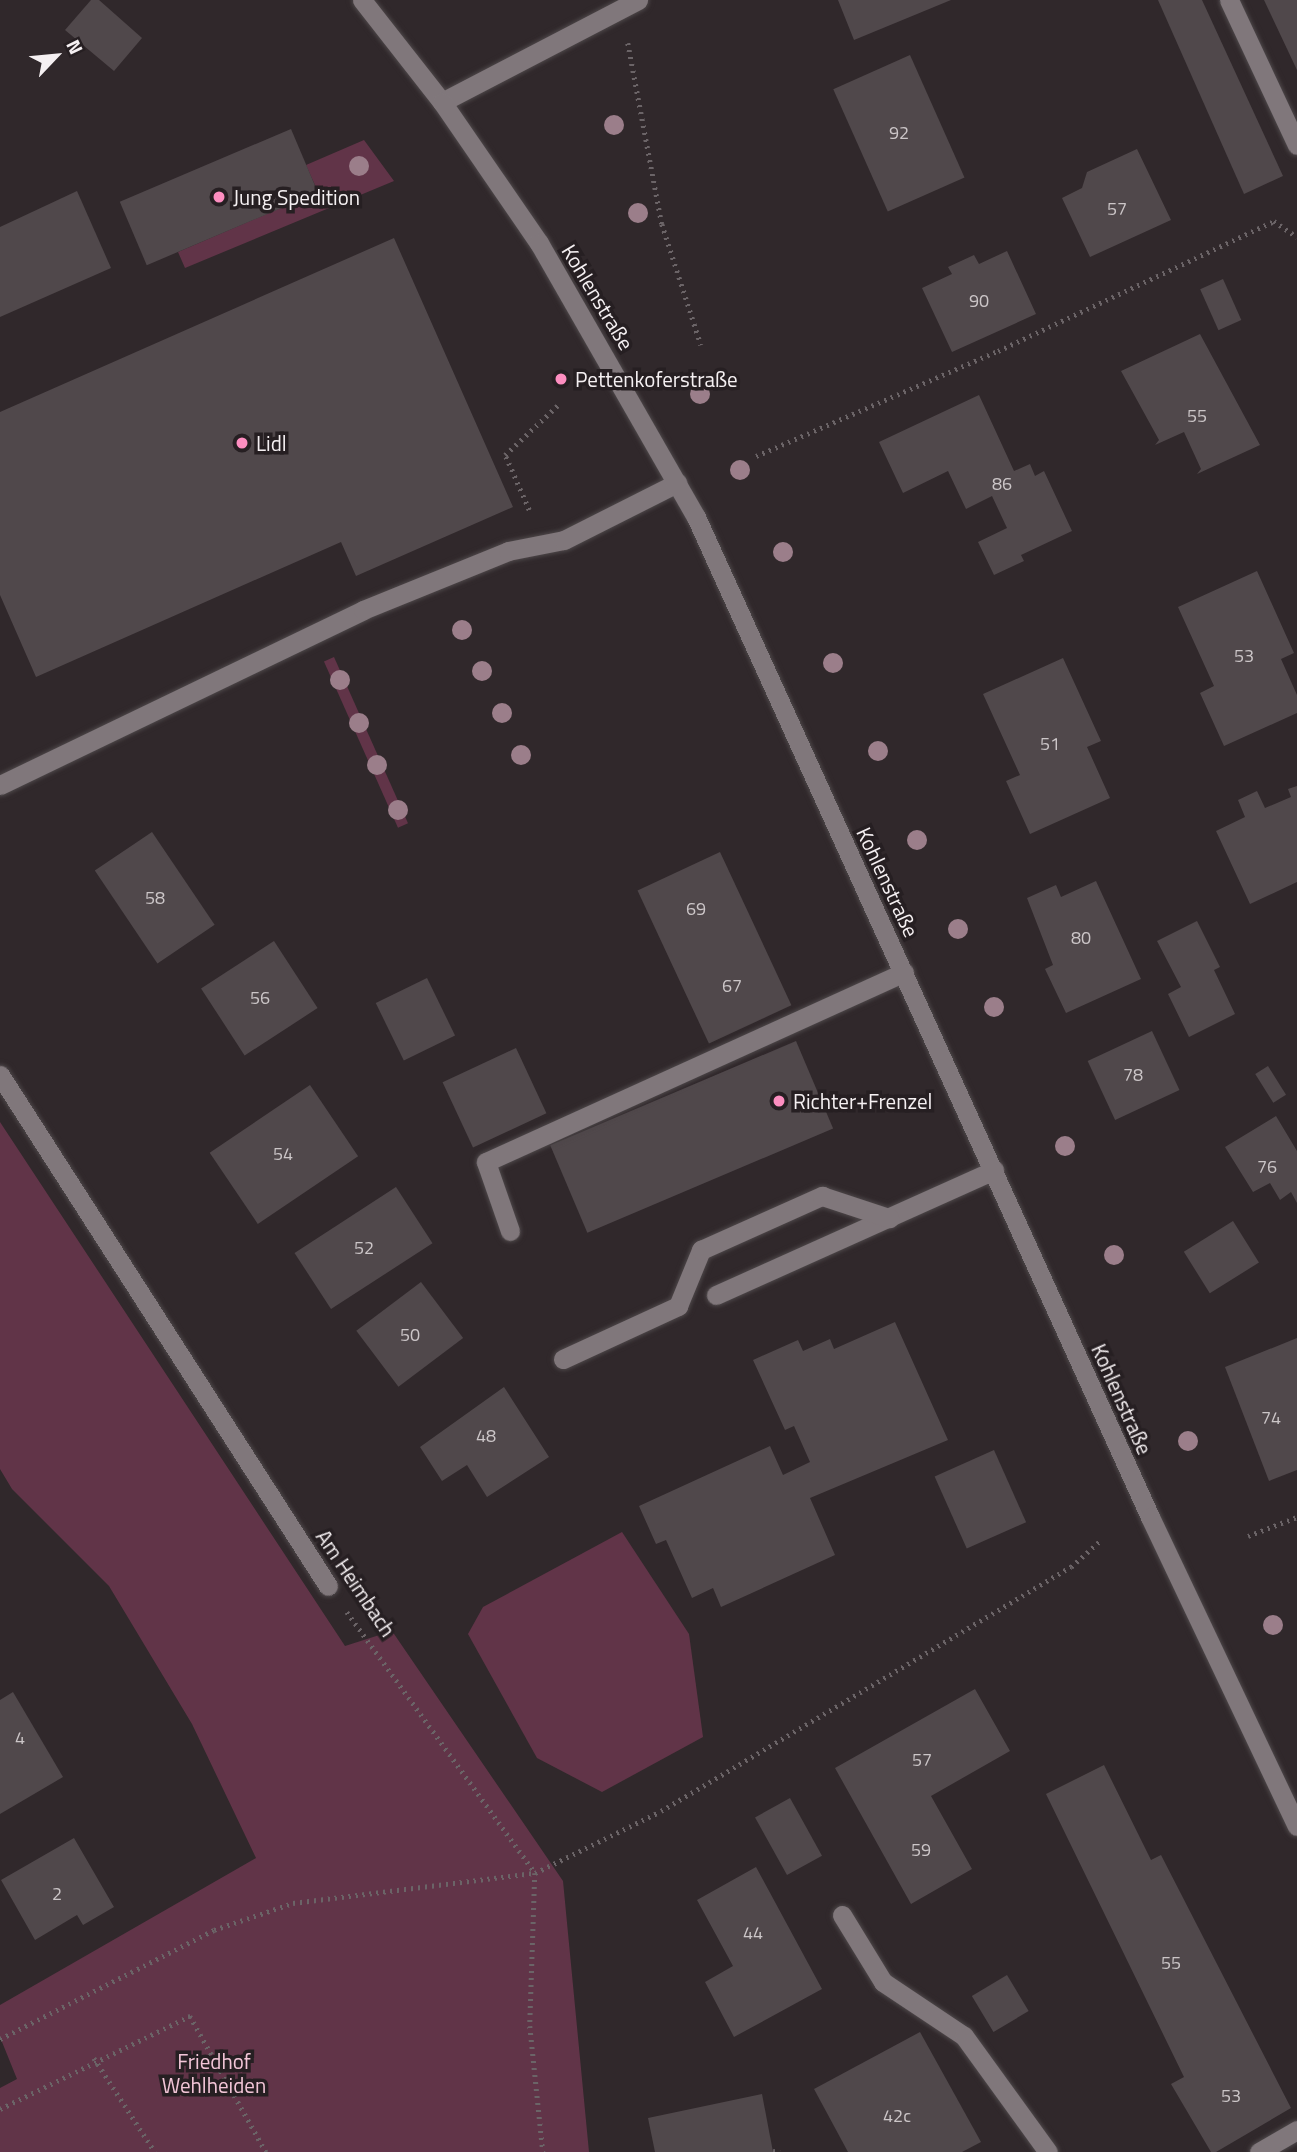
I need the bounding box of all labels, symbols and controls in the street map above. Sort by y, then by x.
north arrow [21,21,91,91]
text: N [59,34,91,59]
house number: 92 [889,122,909,144]
place label: Jung Spedition [233,184,360,210]
marker: Jung Spedition [211,189,227,205]
house number: 57 [1107,198,1127,220]
street label: Kohlenstraße [557,240,639,354]
house number: 90 [969,290,989,312]
place label: Pettenkoferstraße [575,366,738,392]
marker: Pettenkoferstraße [553,371,569,387]
house number: 55 [1187,405,1207,427]
place label: Lidl [256,430,287,456]
marker: Lidl [234,435,250,451]
house number: 86 [992,473,1012,495]
house number: 53 [1234,645,1254,667]
house number: 51 [1040,733,1060,755]
street label: Kohlenstraße [852,823,924,941]
house number: 58 [145,887,165,909]
house number: 69 [686,898,706,920]
house number: 80 [1071,927,1091,949]
house number: 67 [722,975,742,997]
house number: 56 [250,987,270,1009]
house number: 78 [1123,1064,1143,1086]
place label: Richter+Frenzel [793,1088,932,1114]
marker: Richter+Frenzel [771,1093,787,1109]
house number: 54 [273,1143,293,1165]
house number: 76 [1257,1156,1277,1178]
house number: 52 [354,1237,374,1259]
house number: 50 [400,1324,420,1346]
street label: Kohlenstraße [1086,1340,1158,1458]
house number: 74 [1261,1407,1281,1429]
house number: 48 [476,1425,496,1447]
street label: Am Heimbach [311,1525,401,1641]
house number: 4 [15,1727,25,1749]
house number: 57 [912,1749,932,1771]
house number: 59 [911,1839,931,1861]
house number: 2 [52,1883,62,1905]
house number: 44 [743,1922,763,1944]
house number: 55 [1161,1952,1181,1974]
park label: Friedhof Wehlheiden [162,2048,266,2098]
house number: 53 [1221,2085,1241,2107]
house number: 42c [883,2105,911,2127]

